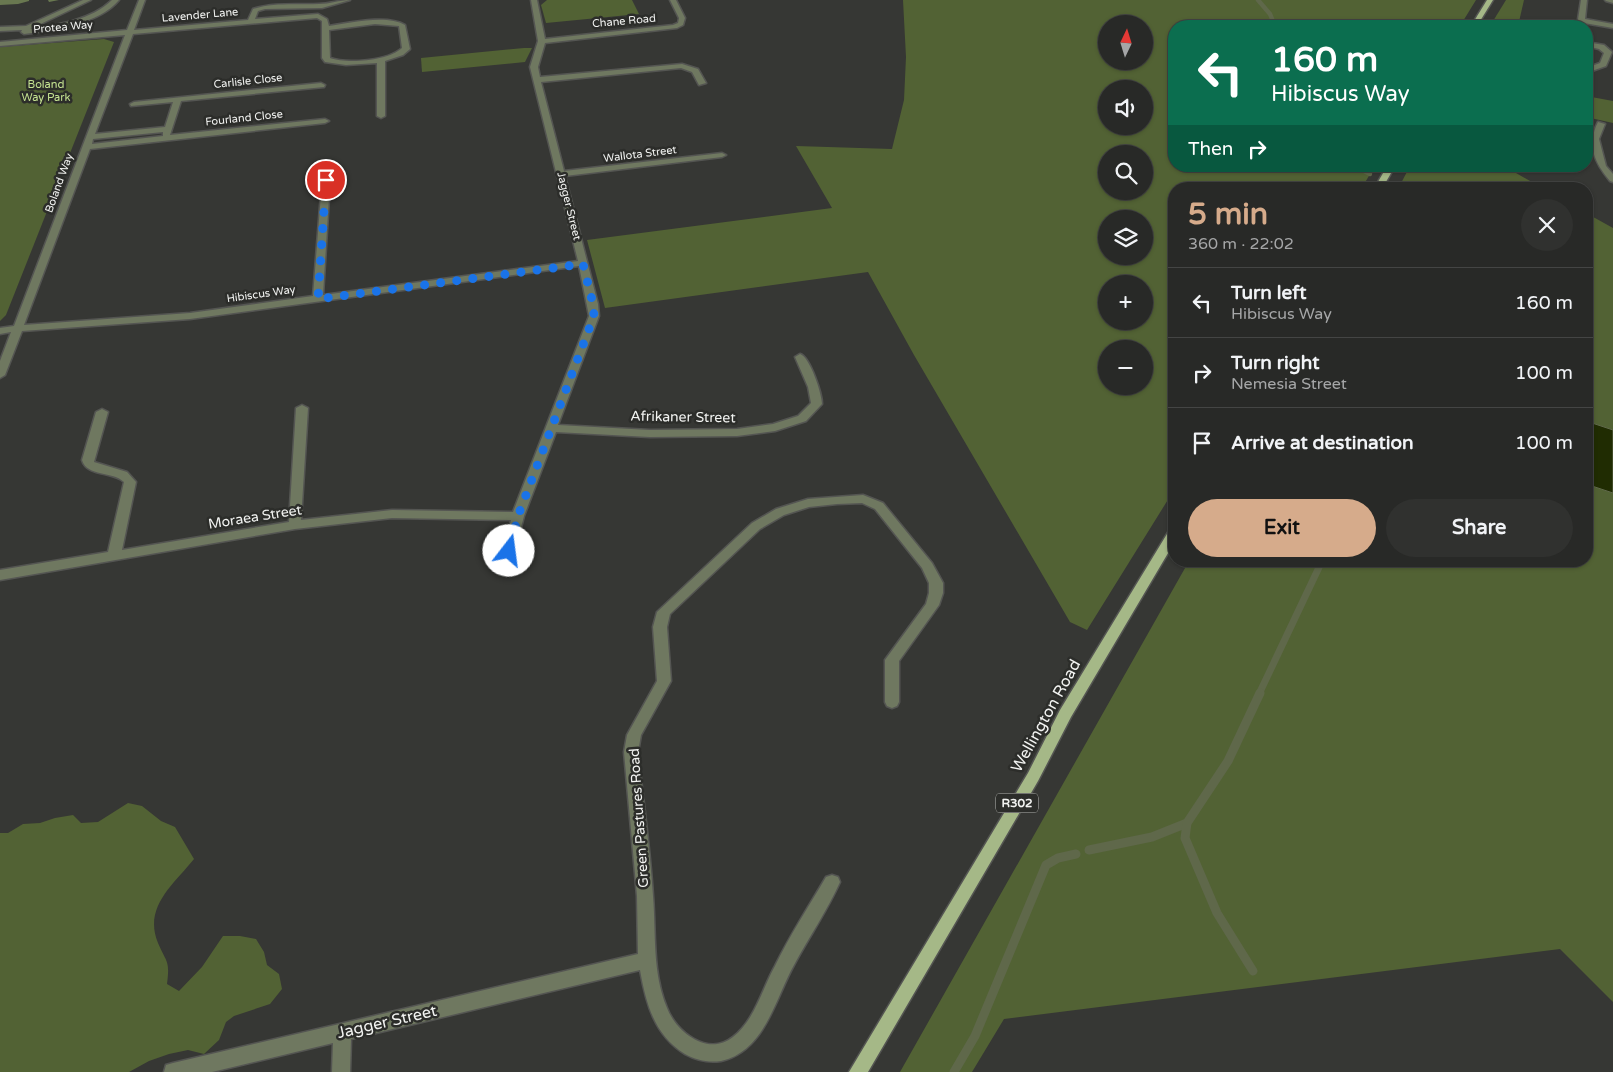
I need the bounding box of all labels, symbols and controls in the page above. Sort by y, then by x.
street label: Lavender Lane [161,5,239,25]
street label: Chane Road [592,12,656,30]
north arrow [1098,15,1152,70]
map controls [1098,15,1153,395]
street label: Protea Way [33,18,94,36]
text: 160 m [1271,39,1378,81]
icon: left [1188,40,1253,105]
street label: Carlisle Close [213,71,283,91]
park label: Boland Way Park [21,78,71,104]
button: sound [1098,80,1153,135]
text: Hibiscus Way [1271,81,1410,107]
street label: Fourland Close [205,107,283,129]
icon: right [1243,135,1271,163]
text: Then [1188,138,1233,160]
street label: Wallota Street [603,143,677,165]
button: search [1098,145,1153,200]
street label: Boland Way [42,151,76,215]
pin [305,159,347,201]
icon: arrive [312,166,340,194]
street label: Jagger Street [554,170,584,242]
text: 5 min [1188,196,1268,233]
button: close [1521,199,1573,251]
button: layers [1098,210,1153,265]
text: 360 m · 22:02 [1188,234,1294,254]
button: + [1098,275,1153,330]
text: Turn left [1231,282,1307,304]
street label: Hibiscus Way [226,283,296,305]
icon: left [1188,289,1216,317]
text: 160 m [1515,292,1573,314]
text: Hibiscus Way [1231,304,1332,324]
button: − [1098,340,1153,395]
text: Turn right [1231,352,1319,374]
icon: right [1188,359,1216,387]
text: 100 m [1515,362,1573,384]
text: Nemesia Street [1231,374,1347,394]
street label: Afrikaner Street [630,408,736,426]
icon: arrive [1188,429,1216,457]
text: Arrive at destination [1231,432,1414,454]
text: 100 m [1515,432,1573,454]
button: Exit [1188,499,1376,557]
button: Share [1386,499,1573,557]
street label: Moraea Street [207,501,304,533]
position arrow [482,524,534,576]
street label: Wellington Road [1007,656,1085,776]
street label: Green Pastures Road [626,748,652,888]
road number: R302 [996,794,1038,812]
street label: Jagger Street [335,1001,439,1043]

